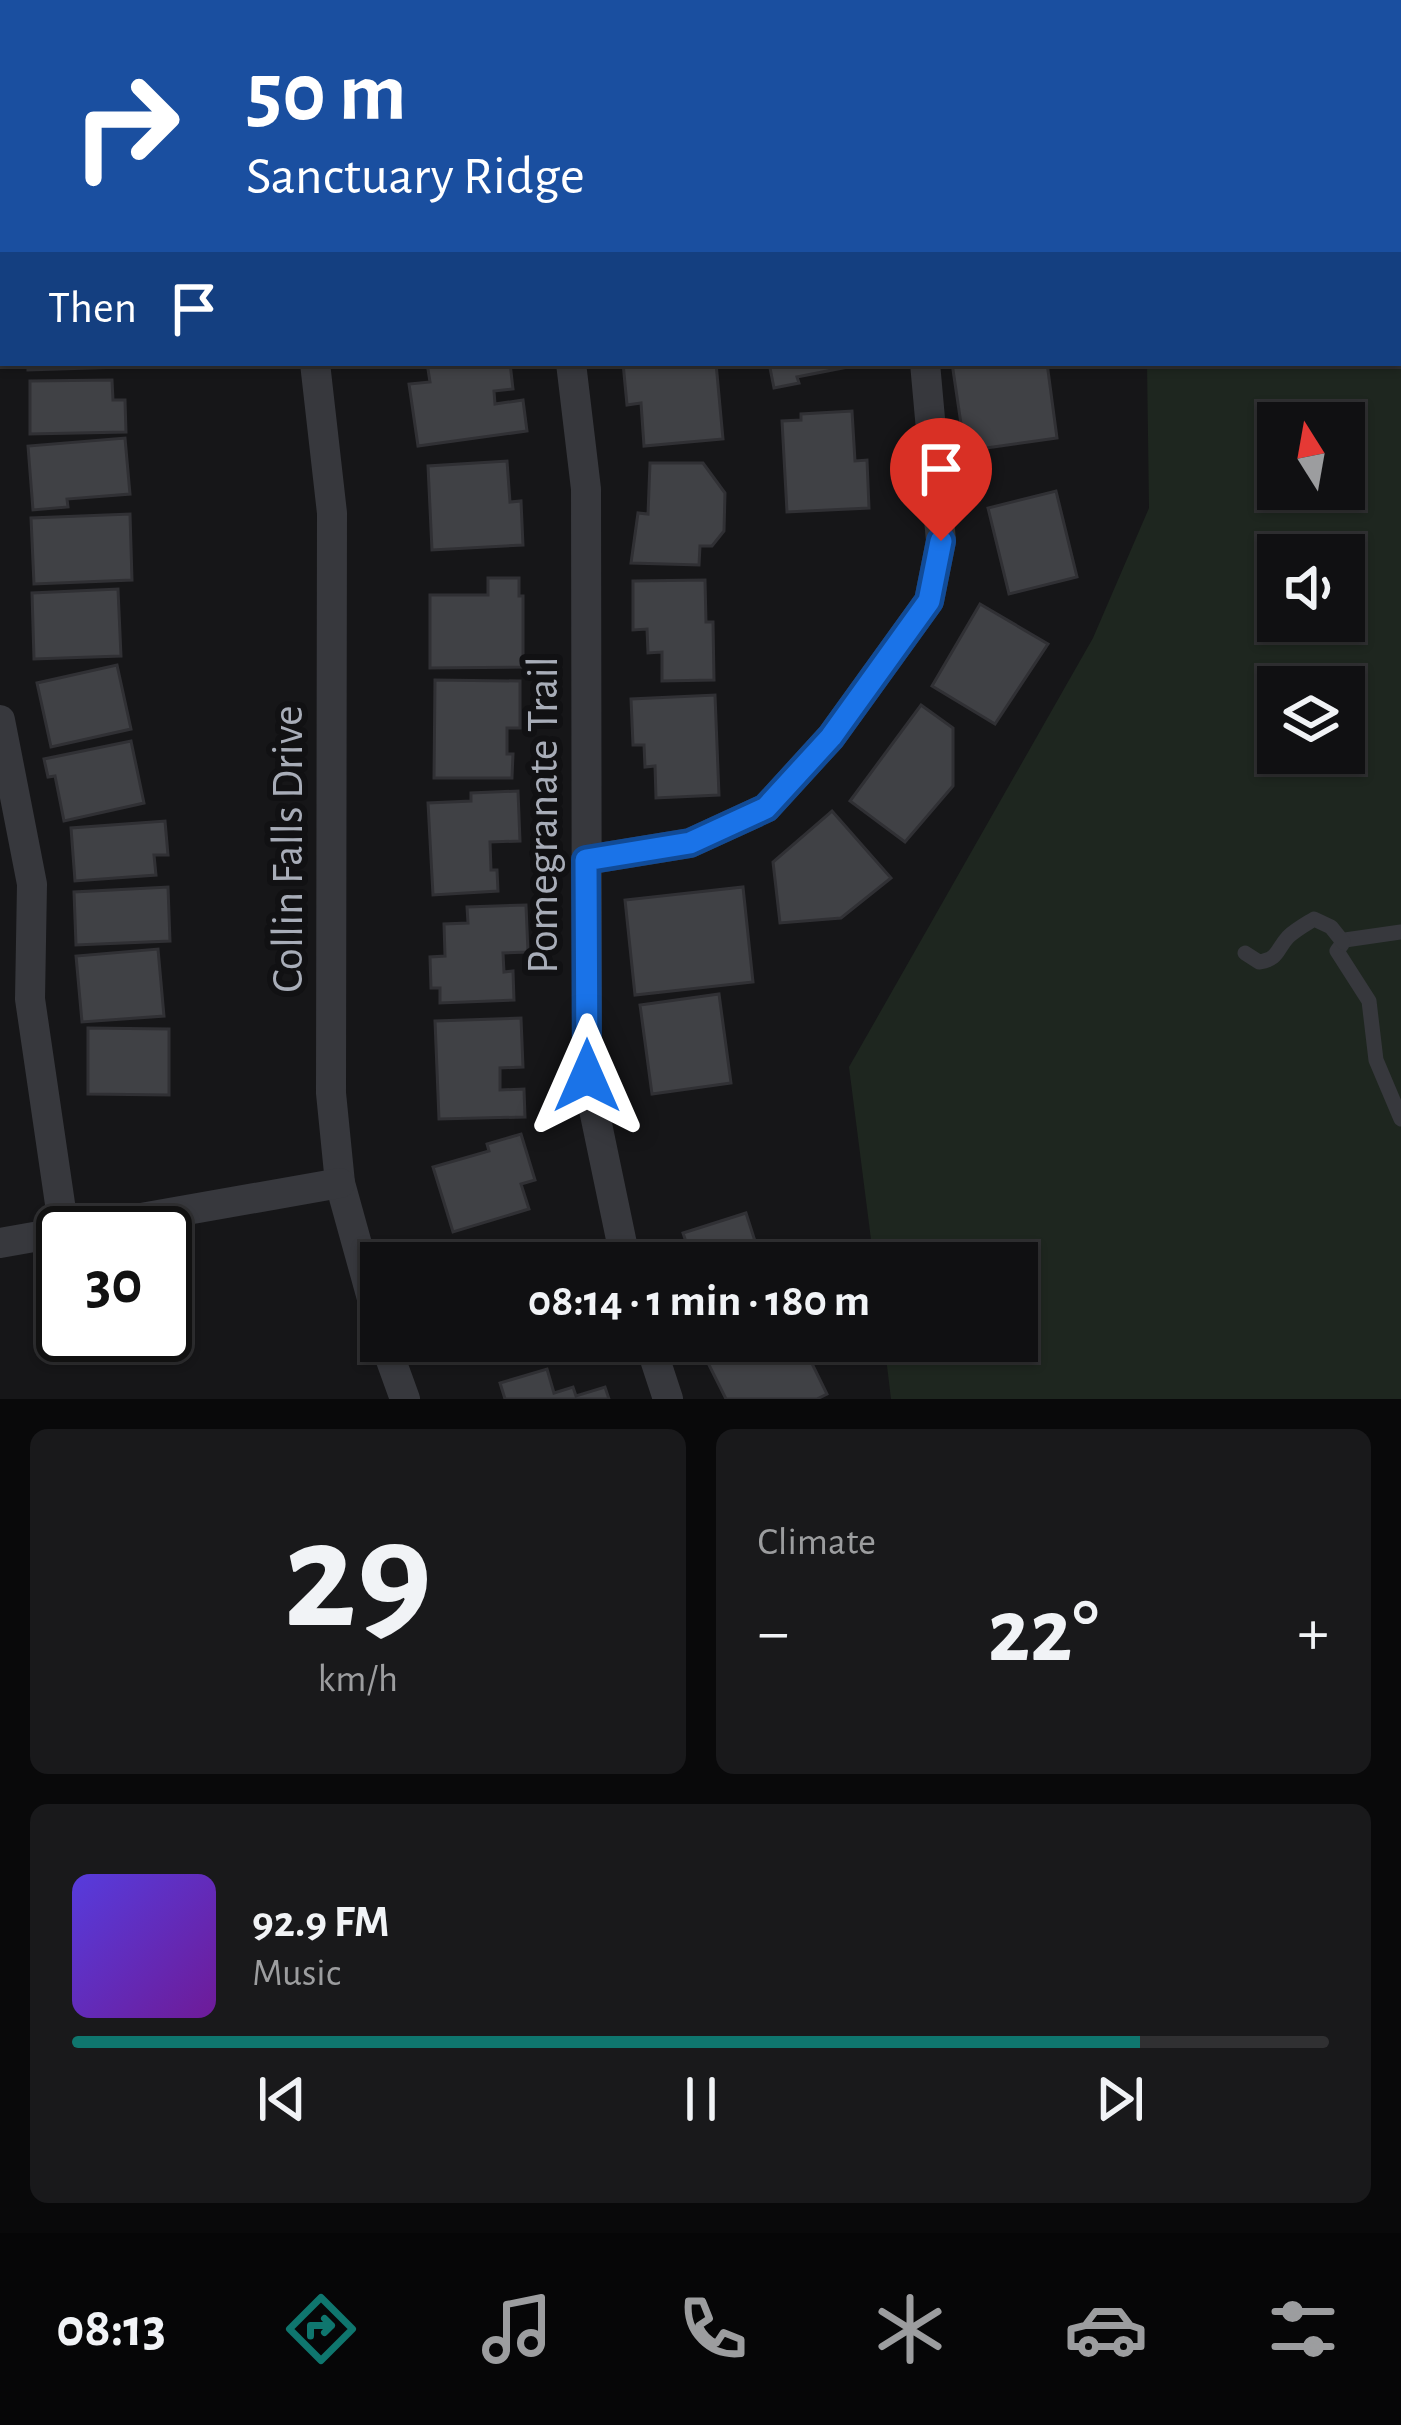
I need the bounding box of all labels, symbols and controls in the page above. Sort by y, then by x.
icon: right [48,48,204,204]
text: 50 m [246,52,407,136]
text: Sanctuary Ridge [246,150,585,204]
icon: arrive [161,276,227,342]
text: Then [48,286,137,331]
north arrow [1257,402,1365,510]
map controls [1257,402,1365,774]
pin [890,418,992,541]
icon: arrive [908,436,974,502]
button: sound [1257,534,1365,642]
street label: Pomegranate Trail [521,656,566,974]
button: layers [1257,666,1365,774]
street label: Collin Falls Drive [266,705,311,993]
position arrow [524,1013,650,1139]
speed limit sign: 30 [36,1206,192,1362]
text: 08:14 · 1 min · 180 m [528,1279,870,1324]
text: 29 [283,1500,432,1656]
text: Climate [758,1523,876,1562]
text: 22° [988,1588,1099,1678]
text: − [758,1600,789,1666]
text: + [1297,1600,1329,1666]
text: km/h [318,1660,398,1699]
text: 92.9 FM [252,1900,390,1945]
text: Music [252,1954,341,1993]
icon: previous [249,2066,315,2132]
icon: pause [668,2066,734,2132]
icon: next [1087,2066,1153,2132]
icon: directions [279,2287,363,2371]
icon: music [475,2287,559,2371]
icon: phone [671,2287,755,2371]
icon: climate [868,2287,952,2371]
icon: car [1064,2287,1148,2371]
icon: filters [1261,2287,1345,2371]
text: 08:13 [56,2302,166,2356]

